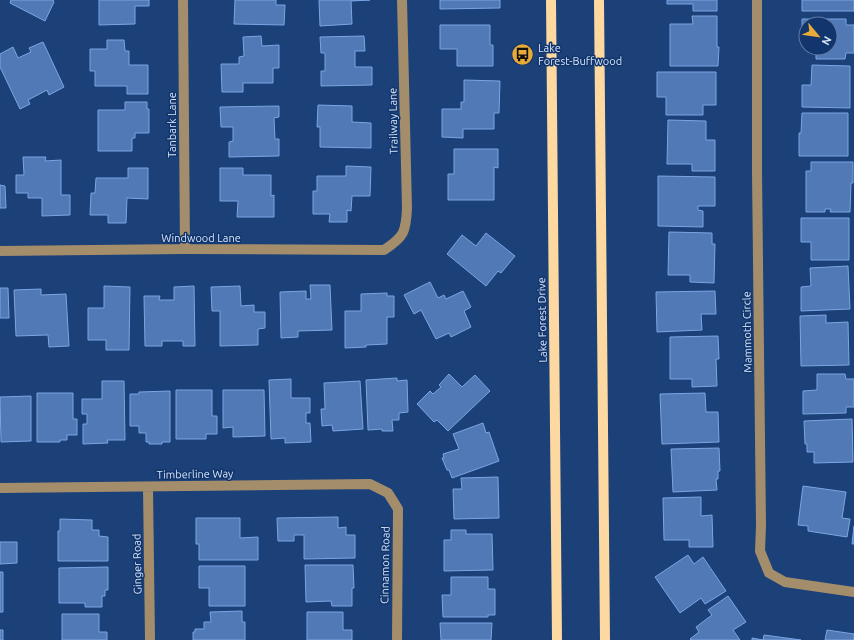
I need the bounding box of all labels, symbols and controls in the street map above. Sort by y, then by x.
north arrow [798,16,838,56]
text: N [820,34,834,47]
bus stop icon: Lake Forest-Buffwood [510,41,536,67]
place label: Lake Forest-Buffwood [538,42,622,67]
street label: Trailway Lane [386,88,400,154]
street label: Tanbark Lane [166,92,178,158]
street label: Windwood Lane [161,232,241,244]
street label: Lake Forest Drive [535,277,549,363]
street label: Mammoth Circle [740,291,754,373]
street label: Timberline Way [157,467,234,481]
street label: Cinnamon Road [378,526,392,604]
street label: Ginger Road [130,534,144,594]

